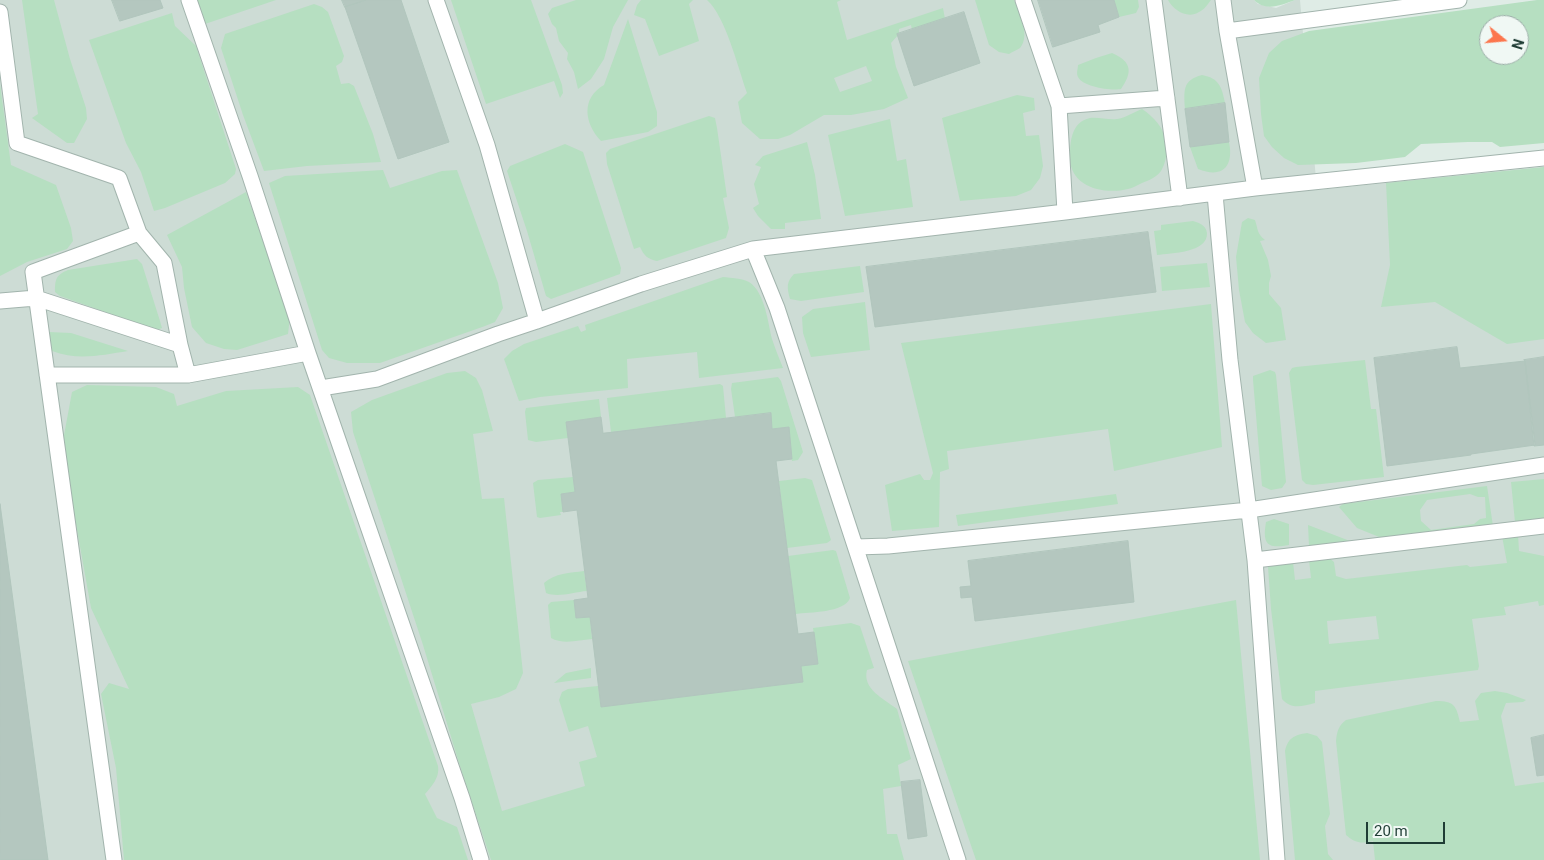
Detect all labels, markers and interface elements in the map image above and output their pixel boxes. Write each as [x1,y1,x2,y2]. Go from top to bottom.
north arrow [1479,15,1529,65]
text: N [1508,37,1526,51]
scale bar [1369,812,1448,844]
text: 20 m [1374,822,1408,840]

